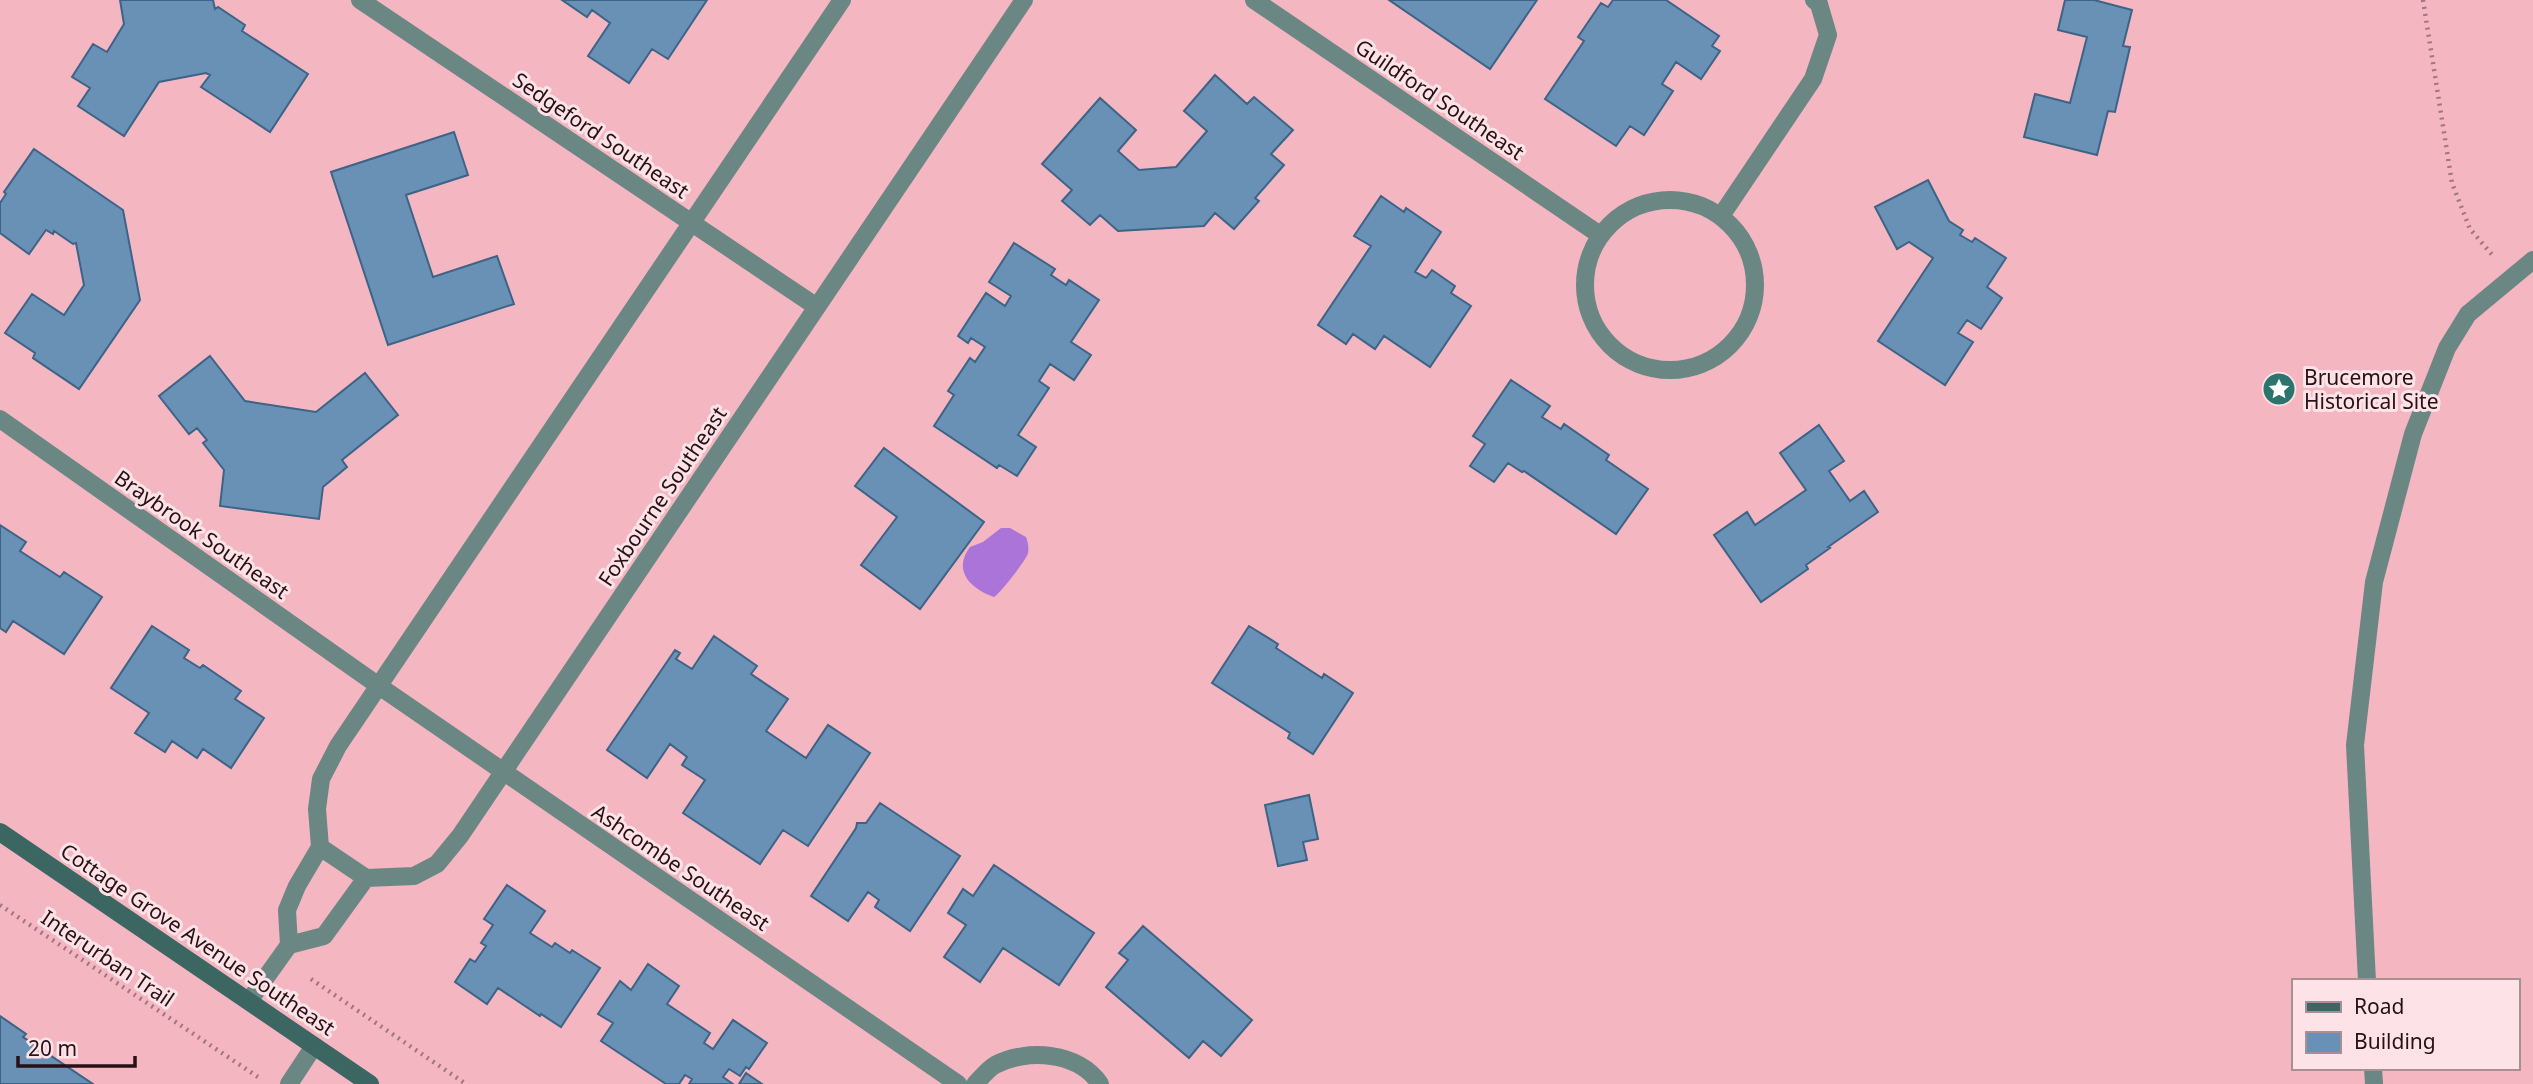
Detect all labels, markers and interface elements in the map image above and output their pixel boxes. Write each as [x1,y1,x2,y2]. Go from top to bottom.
street label: Guildford Southeast [1350,32,1530,166]
street label: Sedgeford Southeast [508,66,695,205]
place label: Brucemore Historical Site [2304,363,2439,415]
place icon: Brucemore Historical Site [2260,370,2298,408]
street label: Foxbourne Southeast [591,400,733,591]
street label: Braybrook Southeast [109,463,295,605]
street label: Ashcombe Southeast [587,797,775,937]
street label: Cottage Grove Avenue Southeast [55,836,341,1042]
street label: Interurban Trail [36,903,180,1013]
legend [2292,979,2519,1070]
text: Road [2354,992,2404,1020]
scale bar [18,1024,135,1068]
text: Building [2354,1027,2436,1055]
text: 20 m [28,1034,77,1062]

